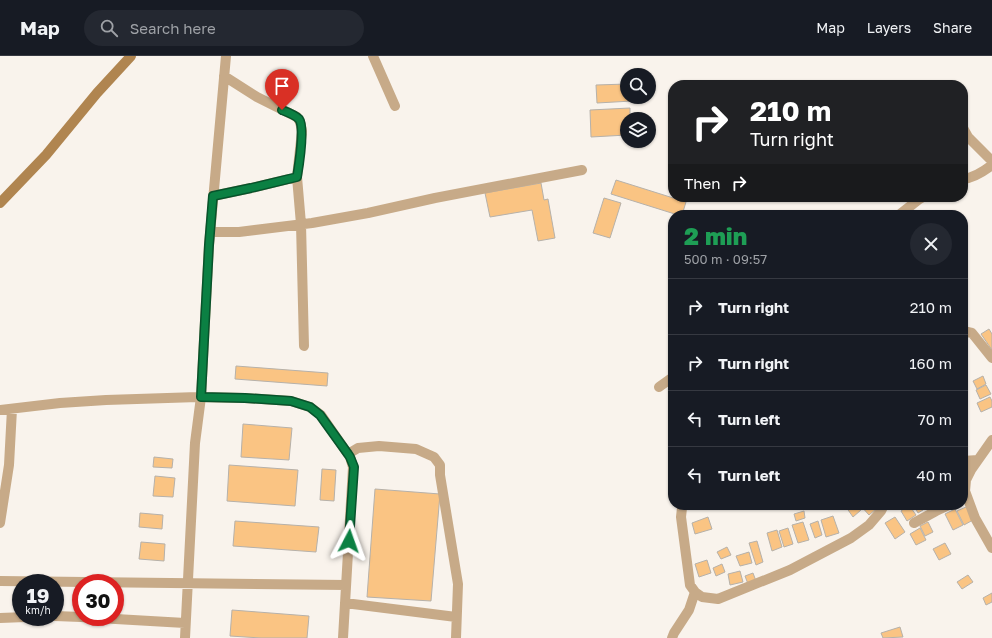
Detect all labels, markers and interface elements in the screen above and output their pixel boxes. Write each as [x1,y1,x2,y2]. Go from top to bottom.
search box [84,10,364,46]
text: Map [20,16,60,39]
icon: search [98,17,120,39]
text: Search here [130,19,216,37]
text: Map [816,19,845,36]
text: Layers [867,19,911,36]
text: Share [933,19,972,36]
map controls [620,68,656,148]
button: search [620,68,656,104]
pin [265,69,299,110]
icon: arrive [271,75,293,97]
text: 210 m [750,94,831,127]
icon: right [684,96,736,148]
button: layers [620,112,656,148]
text: Turn right [750,128,834,150]
icon: right [728,172,750,194]
text: Then [684,174,720,192]
text: 2 min [684,221,747,250]
button: close [910,223,952,265]
text: 500 m · 09:57 [684,251,767,267]
icon: right [684,296,706,318]
text: Turn right [718,298,789,316]
text: 210 m [910,298,952,316]
icon: right [684,352,706,374]
text: Turn right [718,354,789,372]
text: 160 m [909,354,952,372]
icon: left [684,408,706,430]
text: Turn left [718,410,780,428]
text: 70 m [918,410,952,428]
icon: left [684,464,706,486]
text: Turn left [718,466,780,484]
text: 40 m [917,466,952,484]
position arrow [328,520,370,562]
speed limit sign: 30 [72,574,124,626]
text: 19 [26,583,49,607]
text: km/h [25,604,51,616]

